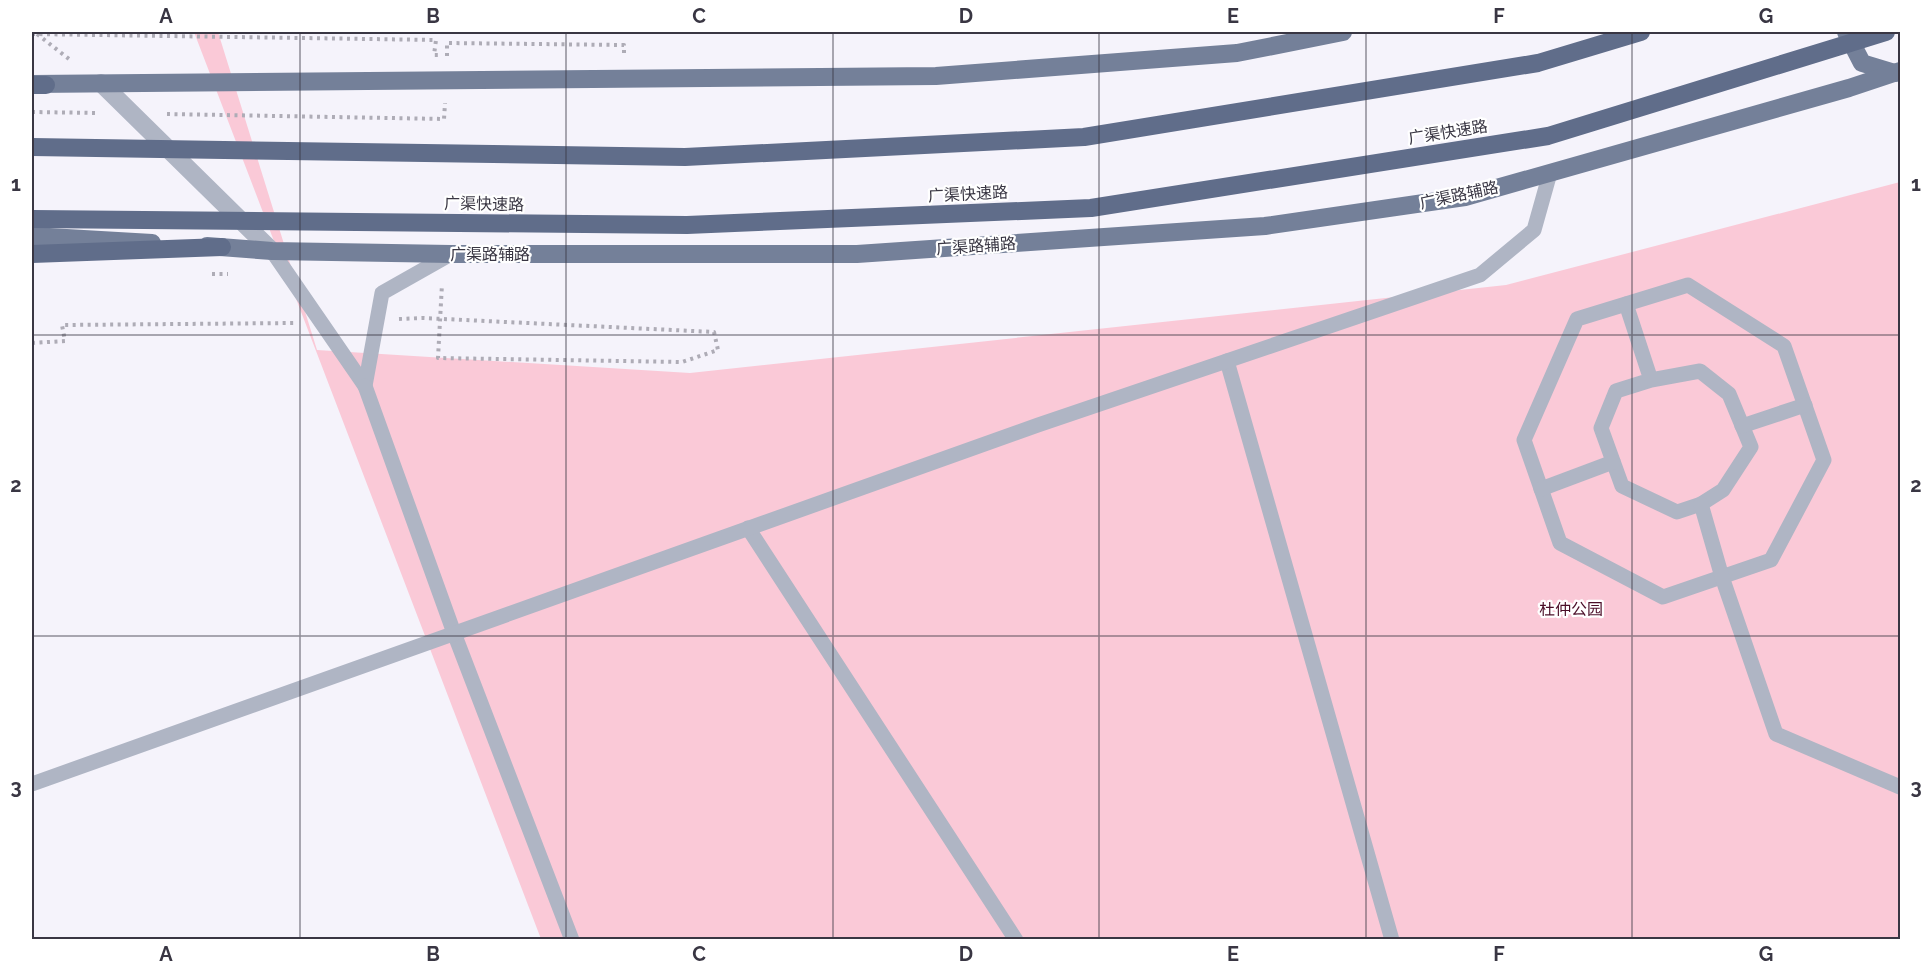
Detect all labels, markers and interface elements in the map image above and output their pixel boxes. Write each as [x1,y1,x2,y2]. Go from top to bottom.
text: A [159,4,173,28]
text: B [426,4,440,28]
text: C [692,4,706,28]
text: D [959,4,973,28]
text: E [1227,4,1239,28]
text: F [1493,4,1505,28]
text: G [1759,4,1773,28]
street label: 广渠快速路 [1407,116,1489,148]
text: 1 [11,172,21,196]
text: 1 [1911,172,1921,196]
street label: 广渠路辅路 [1418,177,1500,213]
street label: 广渠快速路 [928,182,1008,206]
street label: 广渠快速路 [444,194,524,214]
street label: 广渠路辅路 [935,234,1017,258]
street label: 广渠路辅路 [450,245,530,264]
text: 2 [10,473,22,497]
text: 2 [1910,473,1922,497]
park label: 杜仲公园 [1539,600,1603,619]
text: 3 [10,775,22,799]
text: 3 [1910,775,1922,799]
text: A [159,942,173,966]
text: B [426,942,440,966]
text: C [692,942,706,966]
text: D [959,942,973,966]
text: E [1227,942,1239,966]
text: F [1493,942,1505,966]
text: G [1759,942,1773,966]

